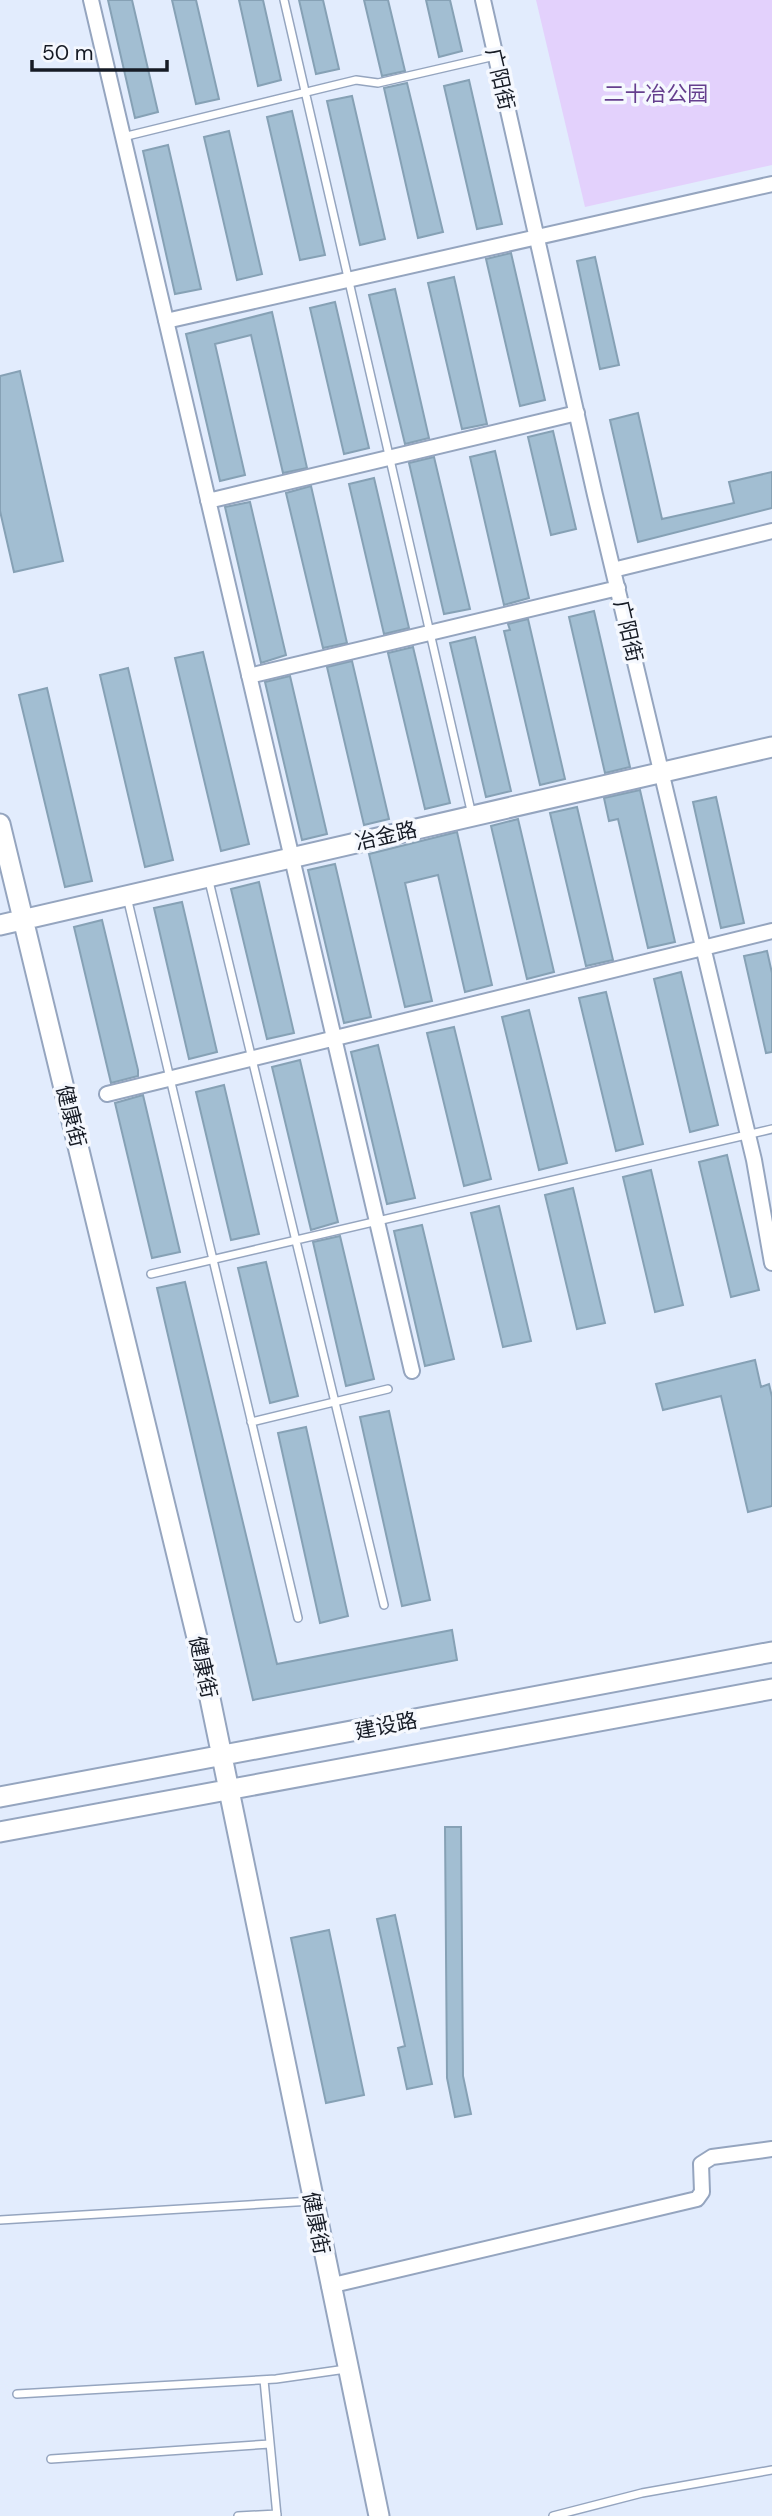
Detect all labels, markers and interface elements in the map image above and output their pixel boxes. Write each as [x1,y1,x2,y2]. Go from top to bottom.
scale bar [32,28,166,72]
text: 50 m [42,39,93,67]
street label: 广阳街 [479,45,521,113]
park label: 二十冶公园 [604,80,709,108]
street label: 广阳街 [607,597,649,665]
street label: 冶金路 [352,815,420,857]
street label: 健康街 [50,1082,92,1150]
street label: 健康街 [183,1633,223,1701]
street label: 建设路 [352,1706,420,1746]
street label: 健康街 [296,2189,336,2257]

